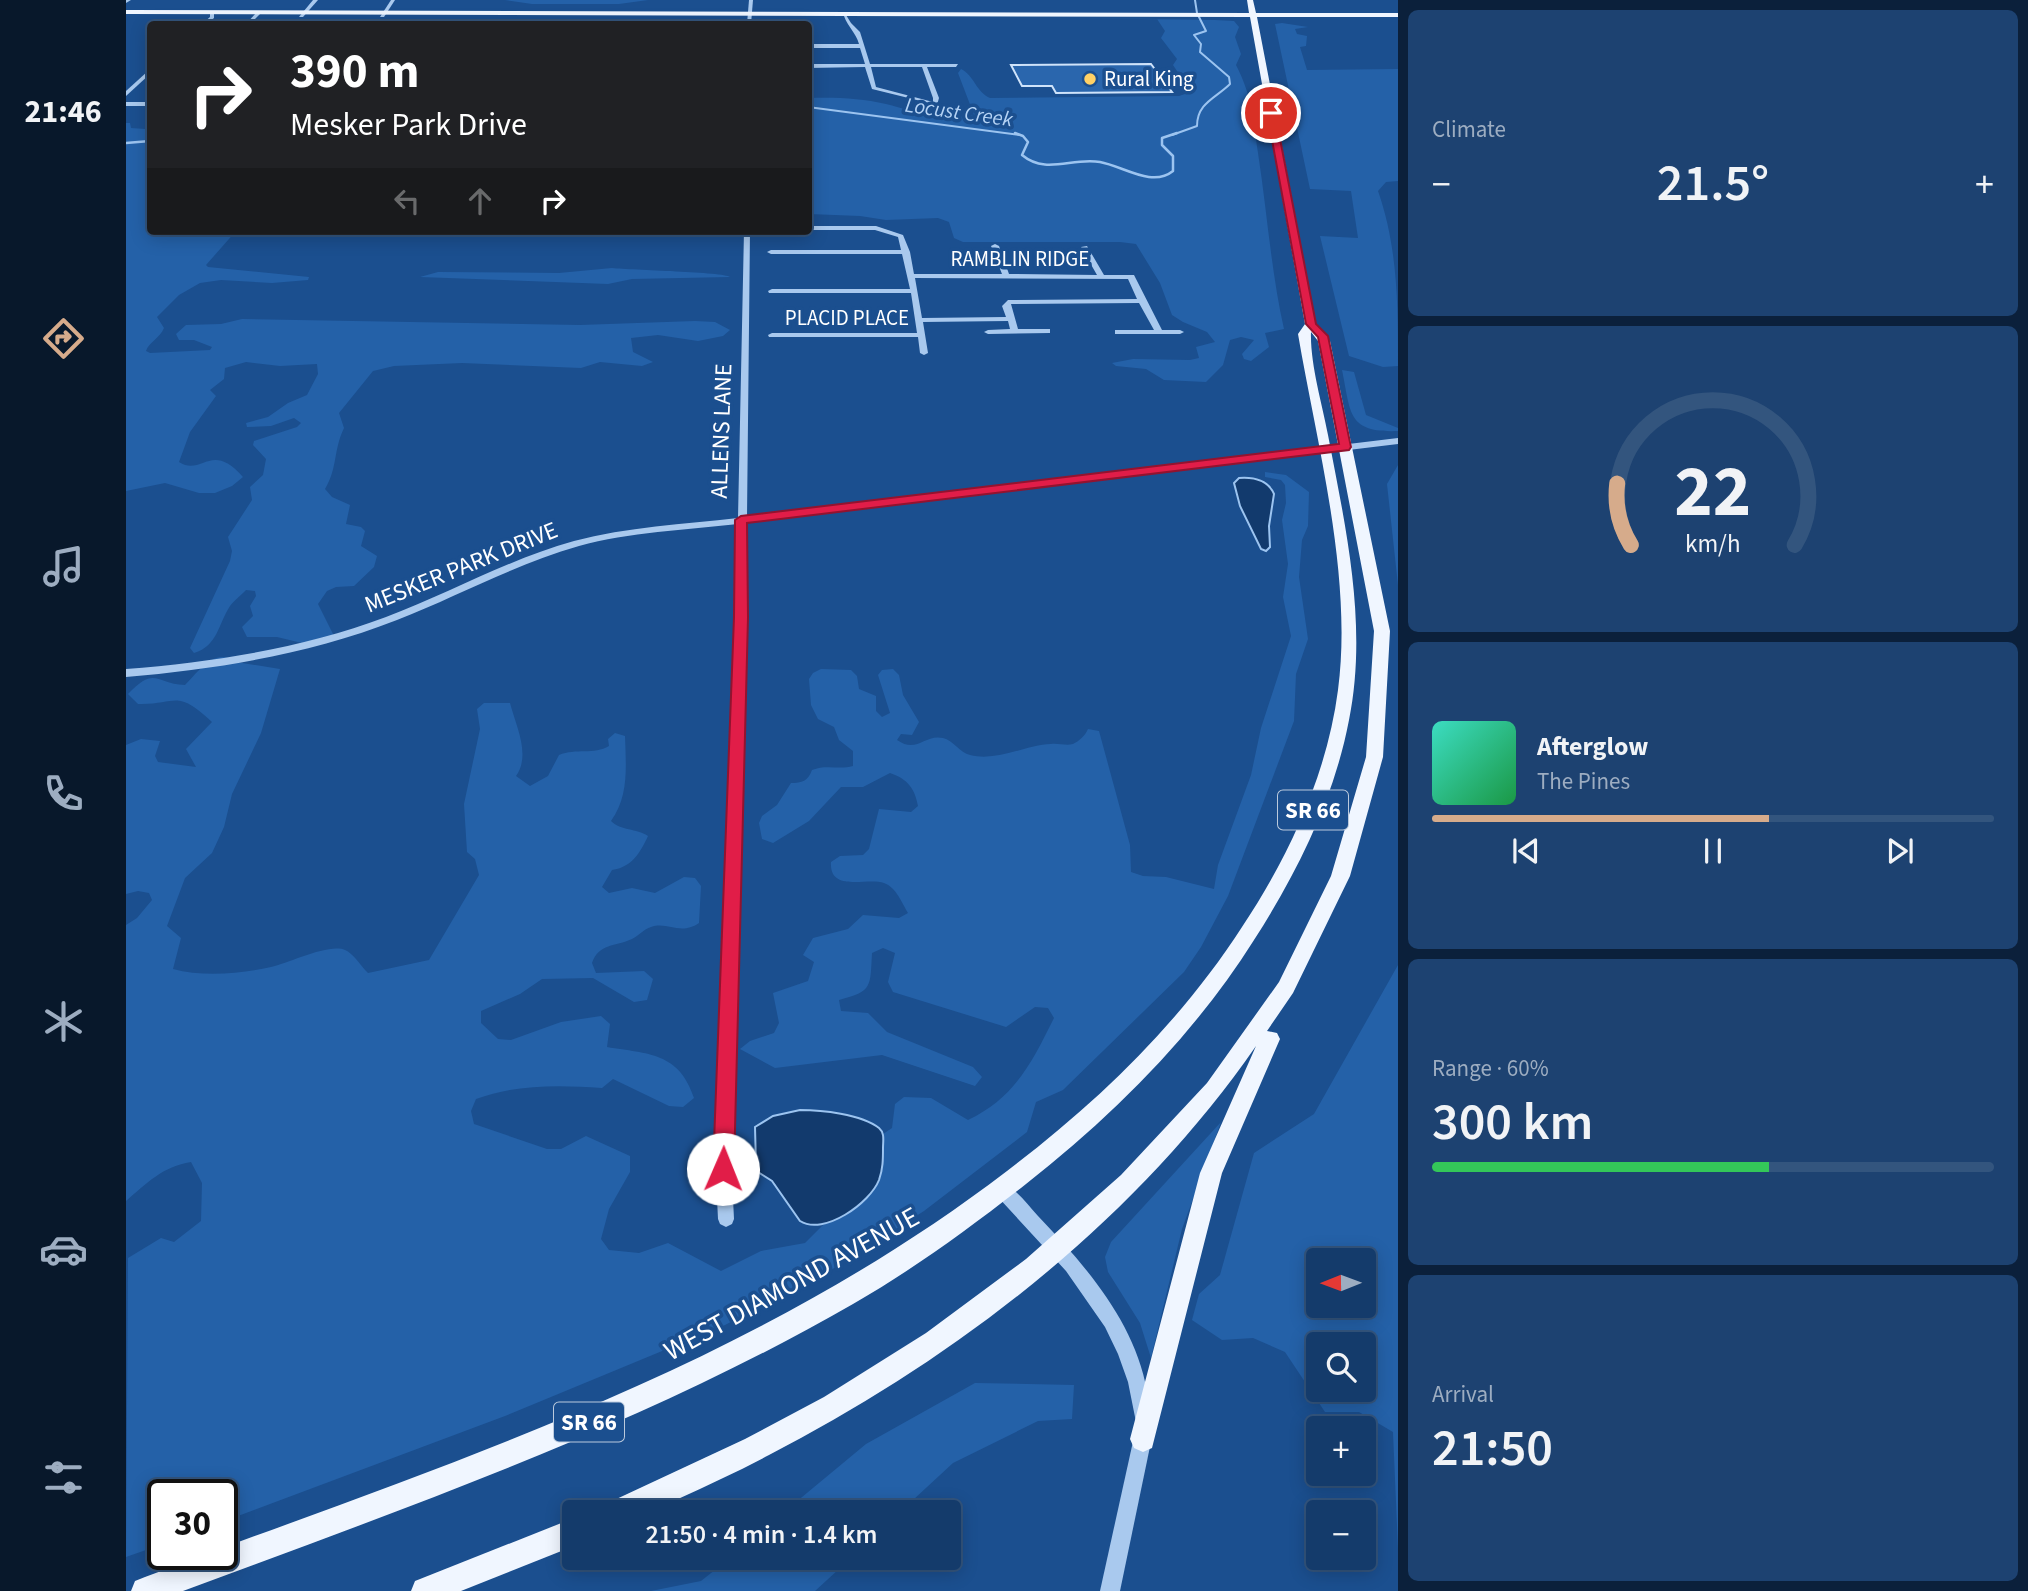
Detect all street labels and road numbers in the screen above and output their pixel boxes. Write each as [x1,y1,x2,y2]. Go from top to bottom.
street label: RAMBLIN RIDGE [951,244,1089,274]
street label: PLACID PLACE [785,303,909,333]
street label: ALLENS LANE [702,363,741,499]
street label: MESKER PARK DRIVE [359,513,563,622]
road number: SR 66 [1278,790,1348,830]
street label: WEST DIAMOND AVENUE [657,1197,926,1371]
road number: SR 66 [554,1402,624,1442]

